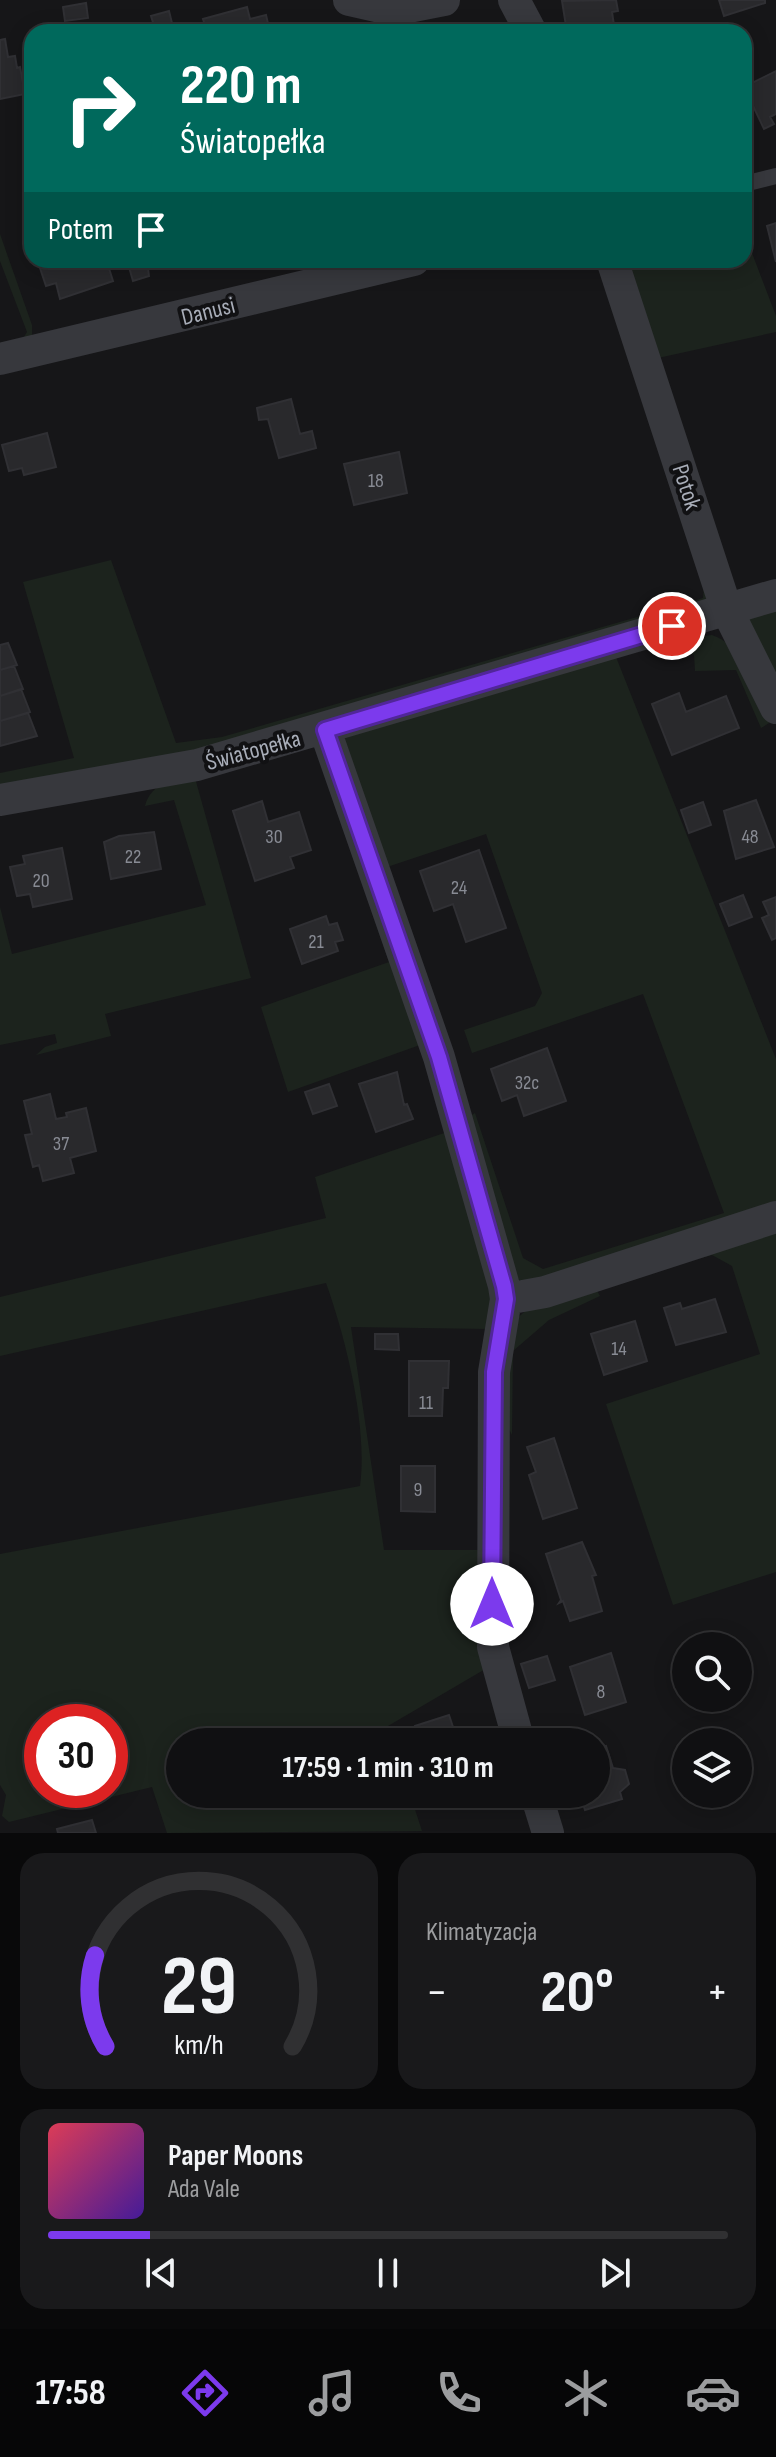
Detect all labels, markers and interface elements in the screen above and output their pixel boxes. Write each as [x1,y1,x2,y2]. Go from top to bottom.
text: 220 m [180,53,302,120]
icon: right [48,56,152,160]
text: Światopełka [180,121,326,164]
icon: arrive [129,208,173,252]
text: Potem [48,212,113,248]
street label: Danusi [178,291,238,332]
street label: Potok [666,461,707,514]
house number: 18 [368,469,384,493]
pin [638,592,706,660]
icon: arrive [650,604,694,648]
street label: Światopełka [203,724,304,777]
house number: 30 [265,825,283,849]
house number: 48 [741,825,759,849]
house number: 22 [125,845,141,869]
house number: 20 [32,869,50,893]
house number: 24 [451,876,467,900]
house number: 21 [308,930,324,954]
house number: 32c [515,1071,539,1095]
house number: 37 [53,1132,69,1156]
house number: 14 [611,1337,627,1361]
house number: 11 [419,1391,433,1415]
house number: 9 [414,1478,422,1502]
position arrow [450,1562,534,1646]
map controls [672,1632,752,1808]
button: search [672,1632,752,1712]
house number: 8 [597,1680,605,1704]
speed limit sign: 30 [24,1704,128,1808]
button: layers [672,1728,752,1808]
text: 17:59 · 1 min · 310 m [282,1750,494,1786]
text: Klimatyzacja [426,1917,537,1948]
text: 29 [161,1938,237,2038]
text: 20° [540,1957,614,2029]
text: − [426,1966,448,2019]
text: + [706,1966,728,2019]
text: km/h [174,2028,224,2063]
text: Paper Moons [168,2138,303,2174]
text: Ada Vale [168,2174,240,2205]
icon: previous [139,2251,183,2295]
icon: pause [366,2251,410,2295]
icon: next [593,2251,637,2295]
icon: directions [177,2365,233,2421]
icon: music [304,2365,360,2421]
icon: phone [431,2365,487,2421]
icon: climate [558,2365,614,2421]
icon: car [685,2365,741,2421]
text: 17:58 [35,2372,106,2415]

